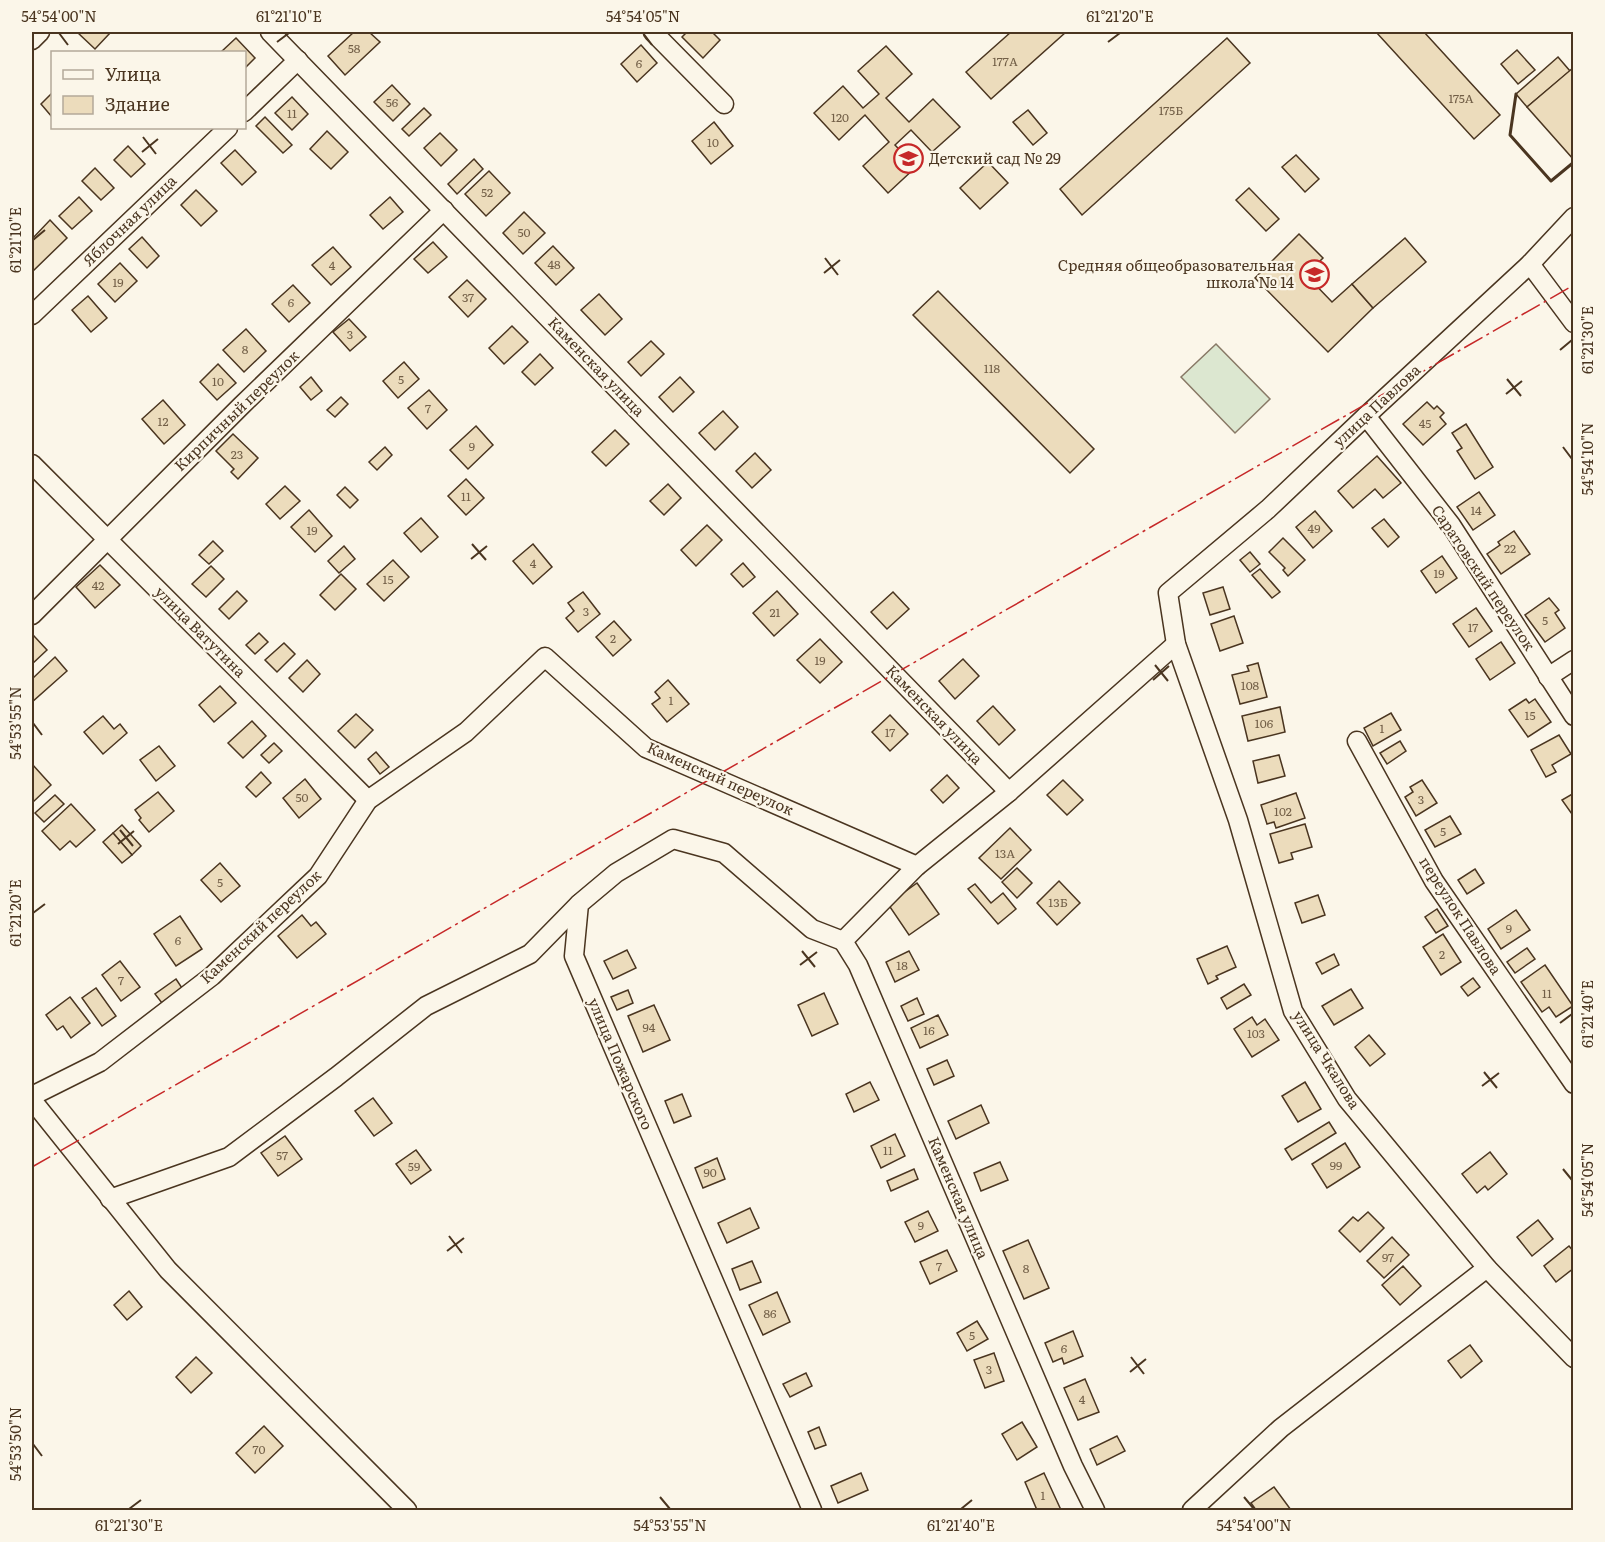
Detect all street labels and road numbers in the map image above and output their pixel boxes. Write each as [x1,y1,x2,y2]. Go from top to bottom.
street label: Яблочная улица [77,168,182,271]
street label: Каменская улица [543,311,651,422]
street label: Кирпичный переулок [168,344,304,476]
street label: улица Павлова [1327,357,1426,452]
street label: Саратовский переулок [1427,500,1542,655]
street label: улица Ватутина [150,580,253,683]
street label: Каменская улица [881,659,989,770]
street label: Каменский переулок [644,735,798,820]
street label: переулок Павлова [1414,852,1509,980]
street label: Каменский переулок [194,863,326,988]
street label: улица Пожарского [583,994,660,1133]
street label: улица Чкалова [1288,1005,1367,1114]
street label: Каменская улица [923,1133,996,1263]

